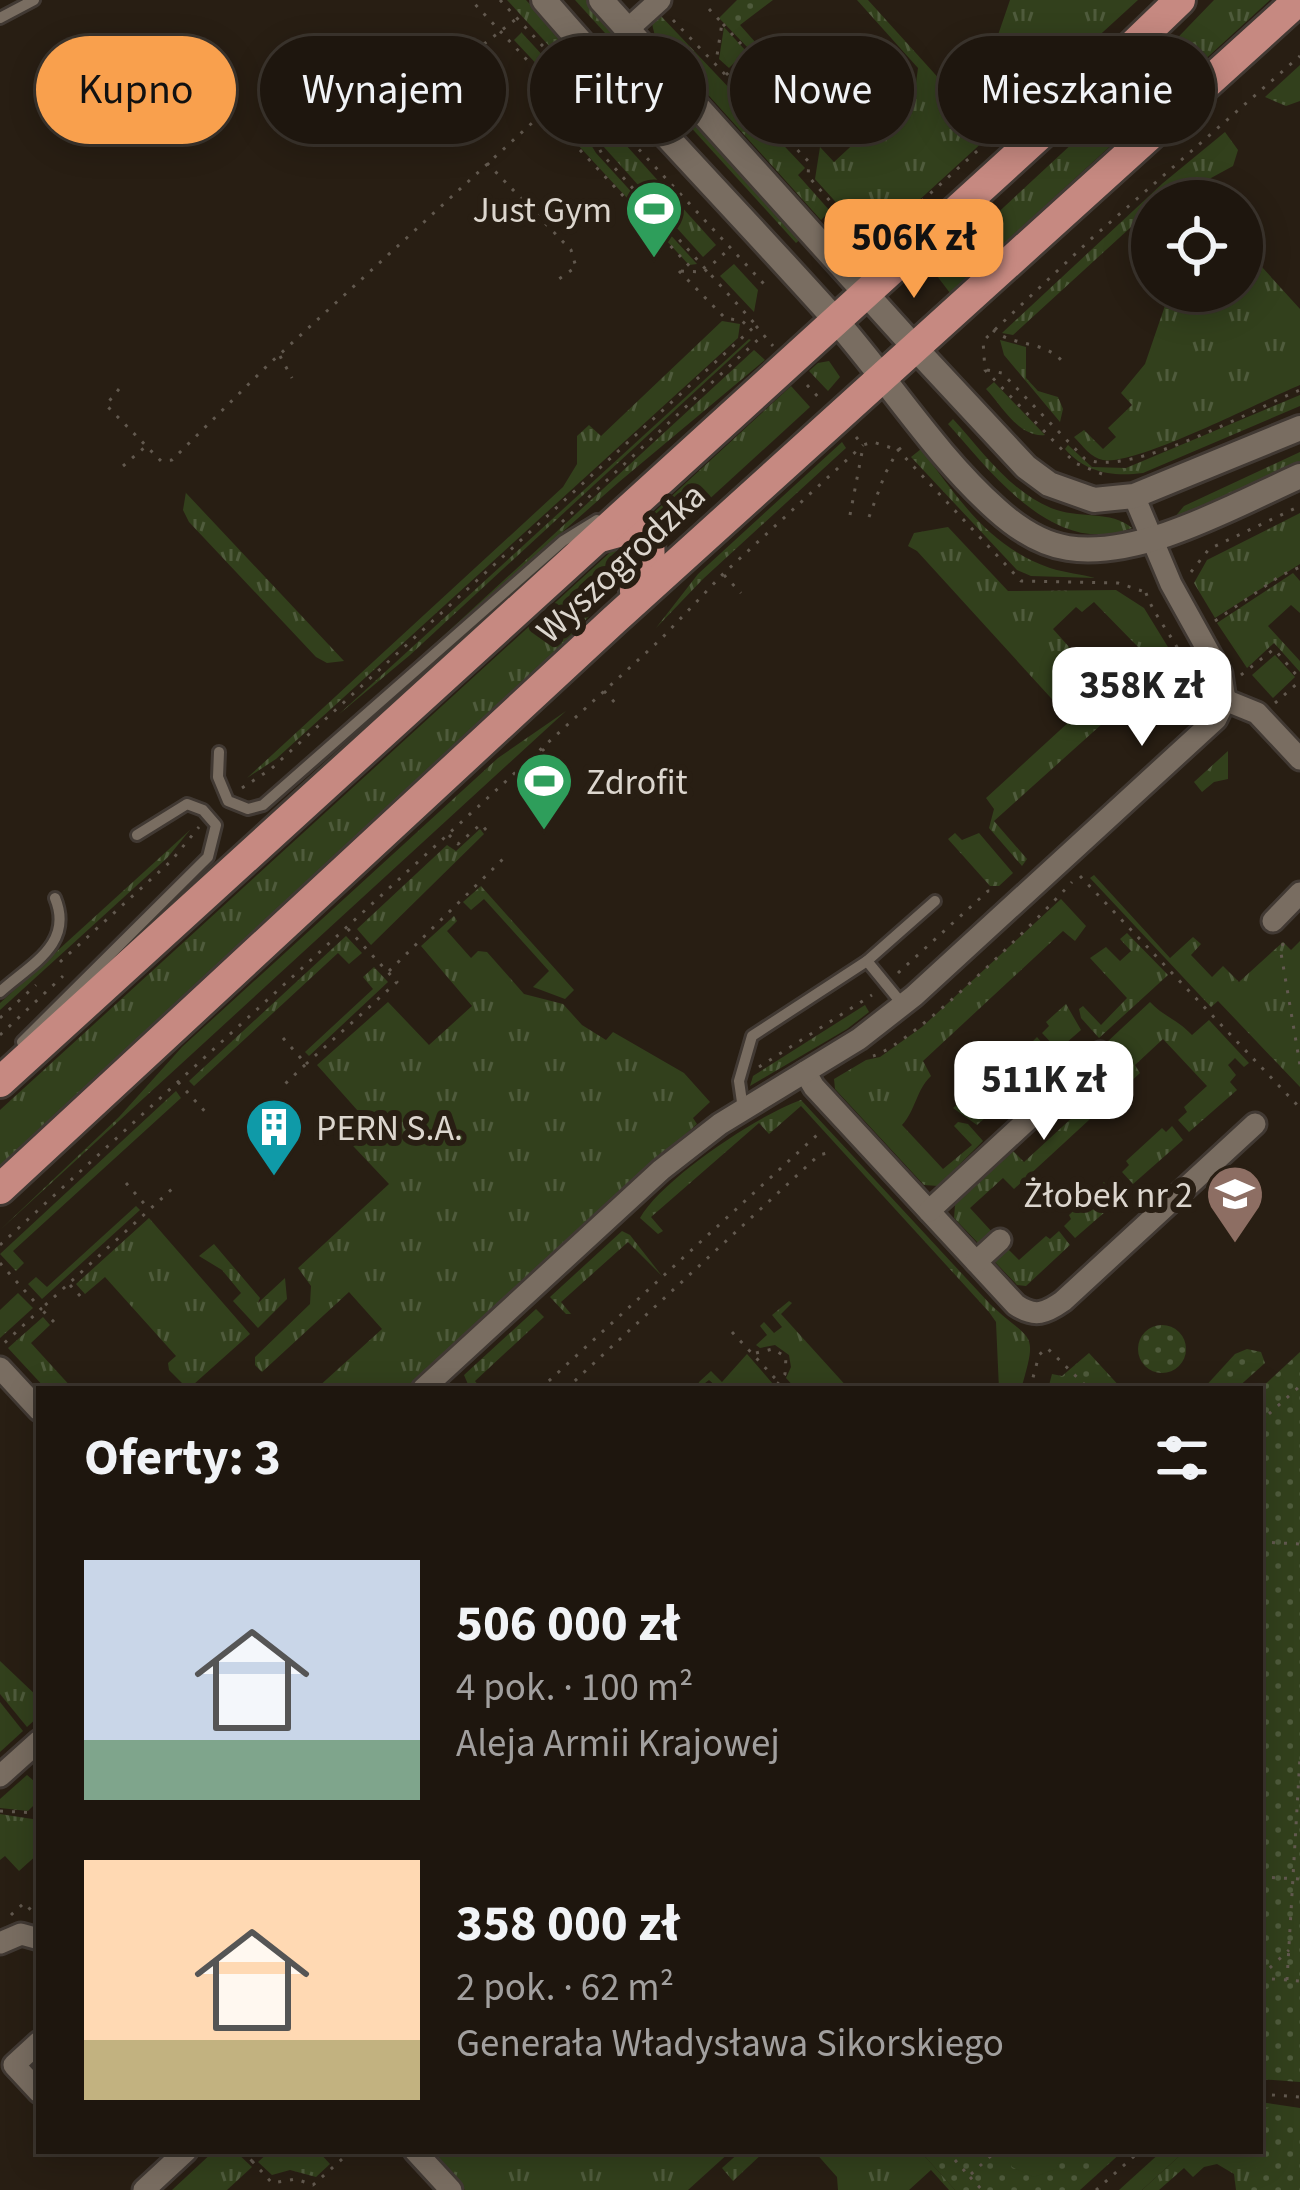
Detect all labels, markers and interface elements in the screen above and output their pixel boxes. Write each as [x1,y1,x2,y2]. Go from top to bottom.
chip: Kupno [36,36,236,144]
chip: Wynajem [260,36,506,144]
chip: Filtry [530,36,706,144]
chip: Nowe [730,36,914,144]
chip: Mieszkanie [938,36,1215,144]
sports icon: Just Gym [623,178,685,260]
map controls [1131,180,1263,312]
button: locate [1131,180,1263,312]
place label: Just Gym [473,185,612,236]
pin: 506K zł [803,199,1025,301]
text: 506K zł [851,210,977,266]
street label: Wyszogrodzka [525,471,717,655]
pin: 358K zł [1031,647,1253,749]
text: 358K zł [1079,658,1205,714]
sports icon: Zdrofit [513,750,575,832]
place label: Zdrofit [586,757,688,808]
pin: 511K zł [933,1041,1155,1143]
text: 511K zł [981,1052,1107,1108]
building icon: PERN S.A. [243,1096,305,1178]
place label: PERN S.A. [316,1103,463,1154]
school or university icon: Żłobek nr 2 [1204,1163,1266,1245]
place label: Żłobek nr 2 [1023,1170,1193,1221]
text: Oferty: 3 [84,1422,281,1494]
icon: filters [1149,1425,1215,1491]
text: 506 000 zł [456,1588,680,1660]
icon: home [180,1608,324,1752]
text: 4 pok. · 100 m² [456,1660,693,1716]
text: Aleja Armii Krajowej [456,1716,780,1772]
text: 358 000 zł [456,1888,680,1960]
icon: home [180,1908,324,2052]
text: 2 pok. · 62 m² [456,1960,674,2016]
text: Generała Władysława Sikorskiego [456,2016,1004,2072]

